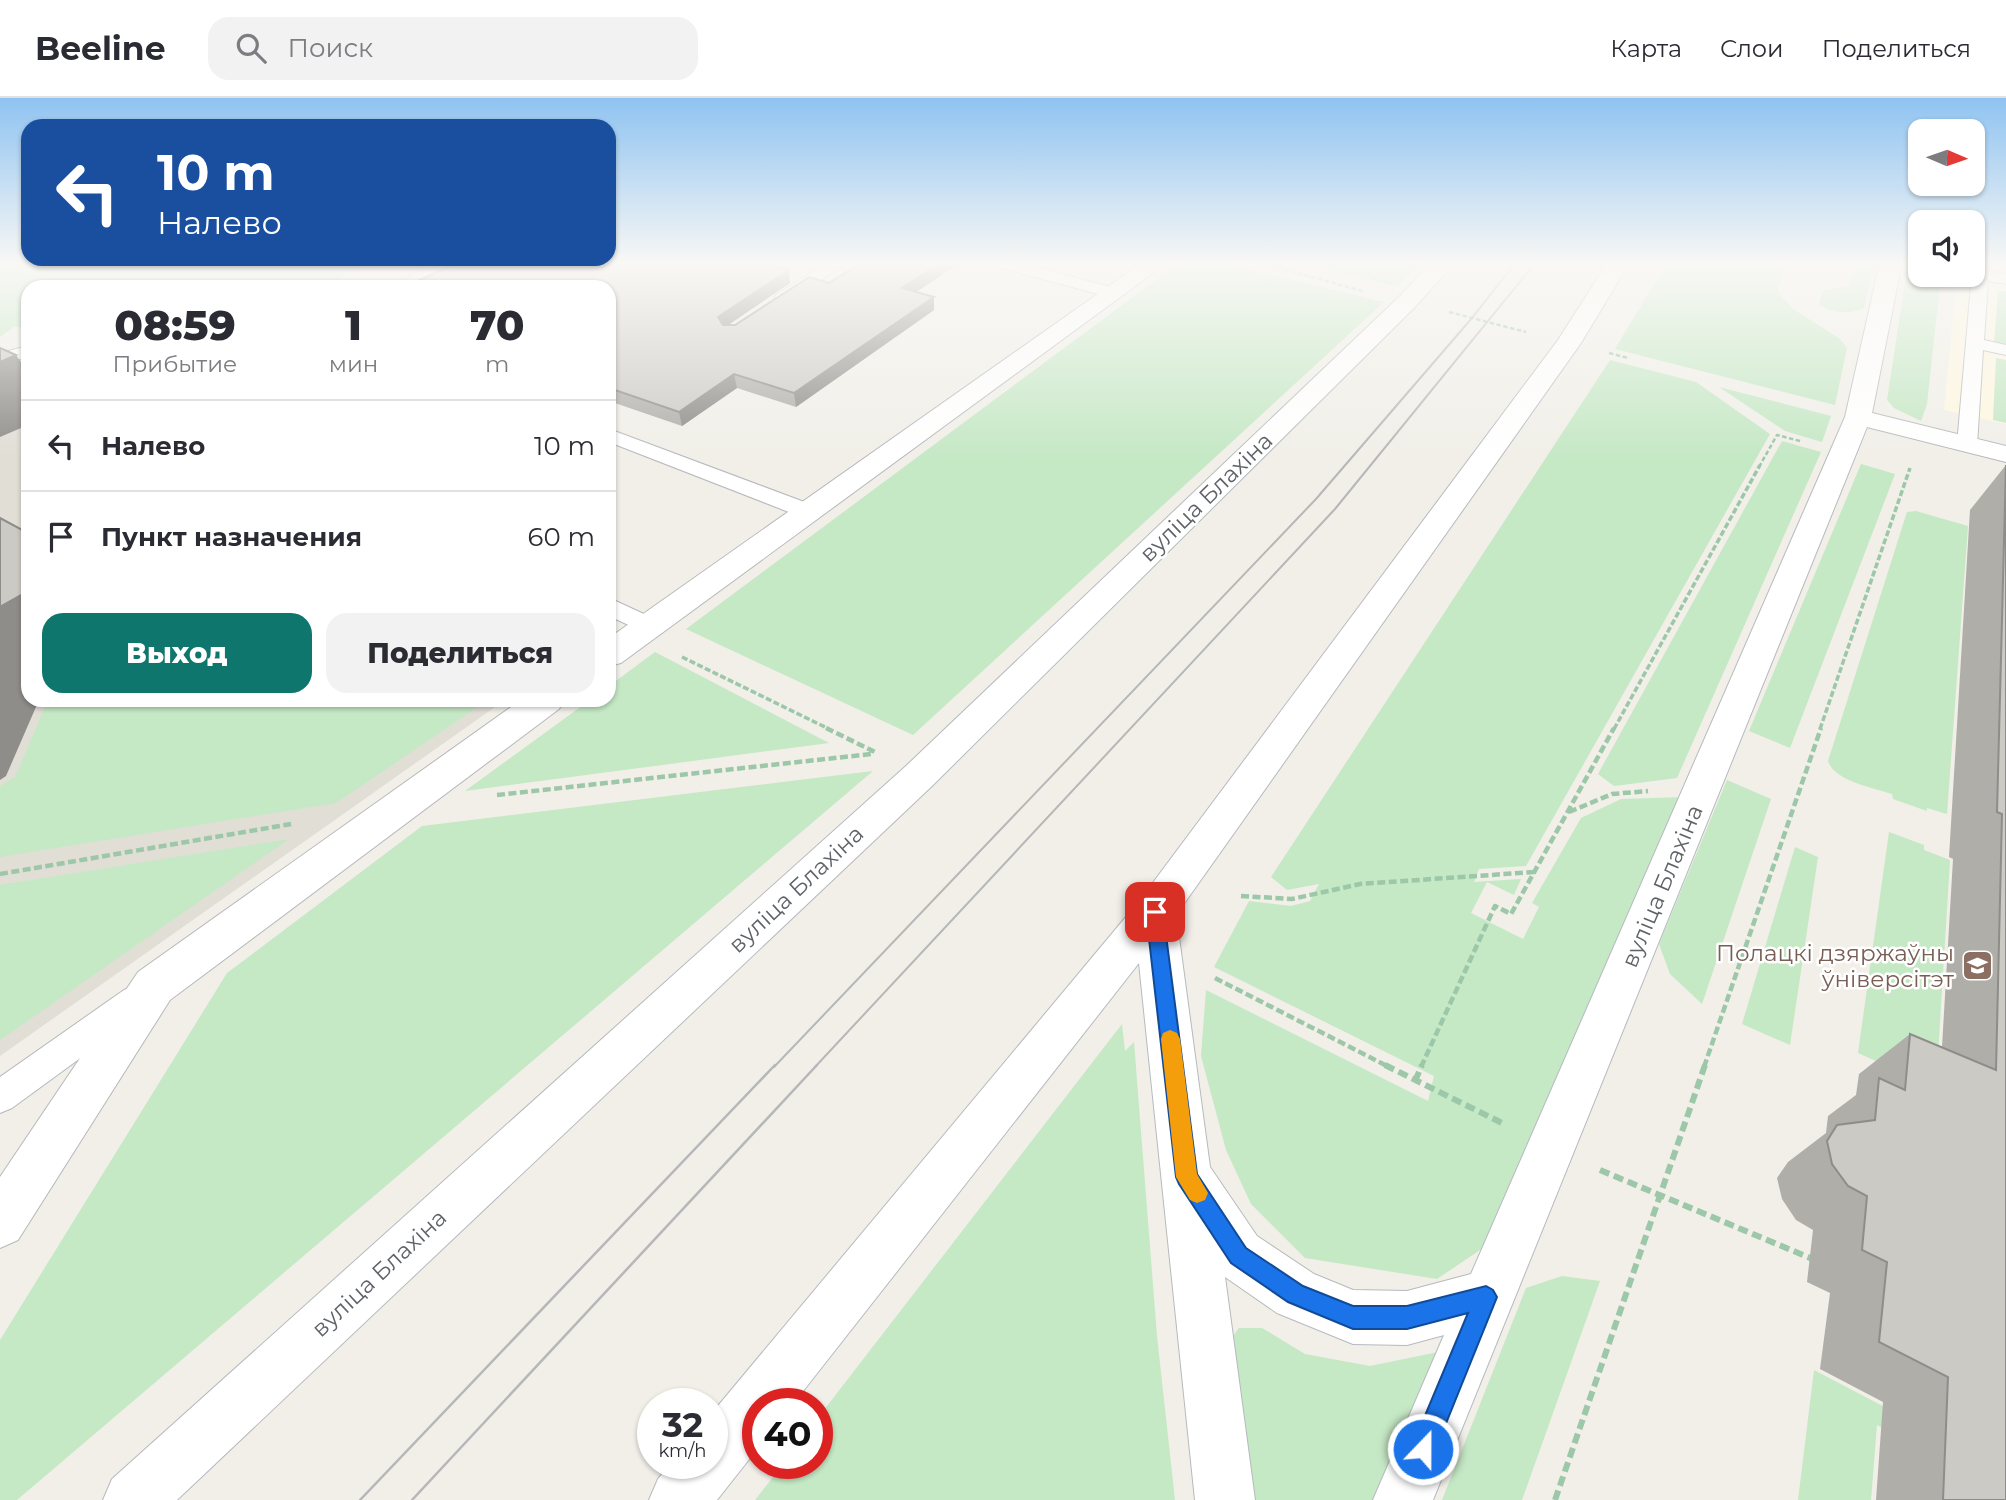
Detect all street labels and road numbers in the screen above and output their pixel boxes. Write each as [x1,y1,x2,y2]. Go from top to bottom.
street label: вуліца Блахіна [1134,427,1278,567]
street label: вуліца Блахіна [1615,800,1709,972]
street label: вуліца Блахіна [723,819,869,959]
street label: вуліца Блахіна [306,1203,452,1343]

